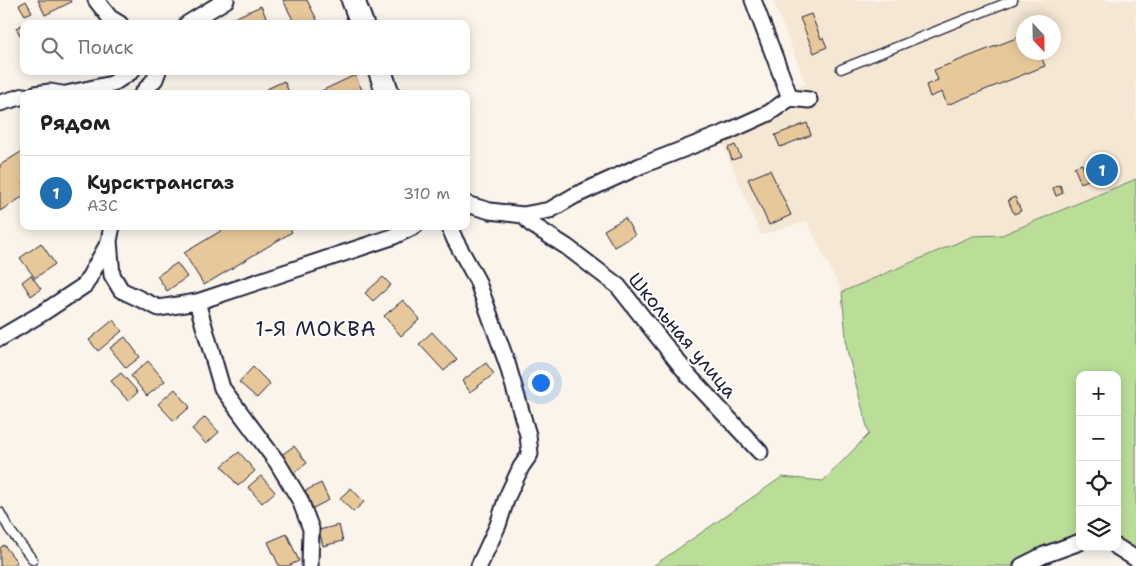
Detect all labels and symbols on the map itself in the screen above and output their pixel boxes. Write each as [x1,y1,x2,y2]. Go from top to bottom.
north arrow [1016,15,1061,60]
pin: 1 [1086,151,1118,189]
street label: Школьная улица [623,267,743,403]
district label: 1-Я МОКВА [255,315,377,343]
your location [528,370,554,396]

